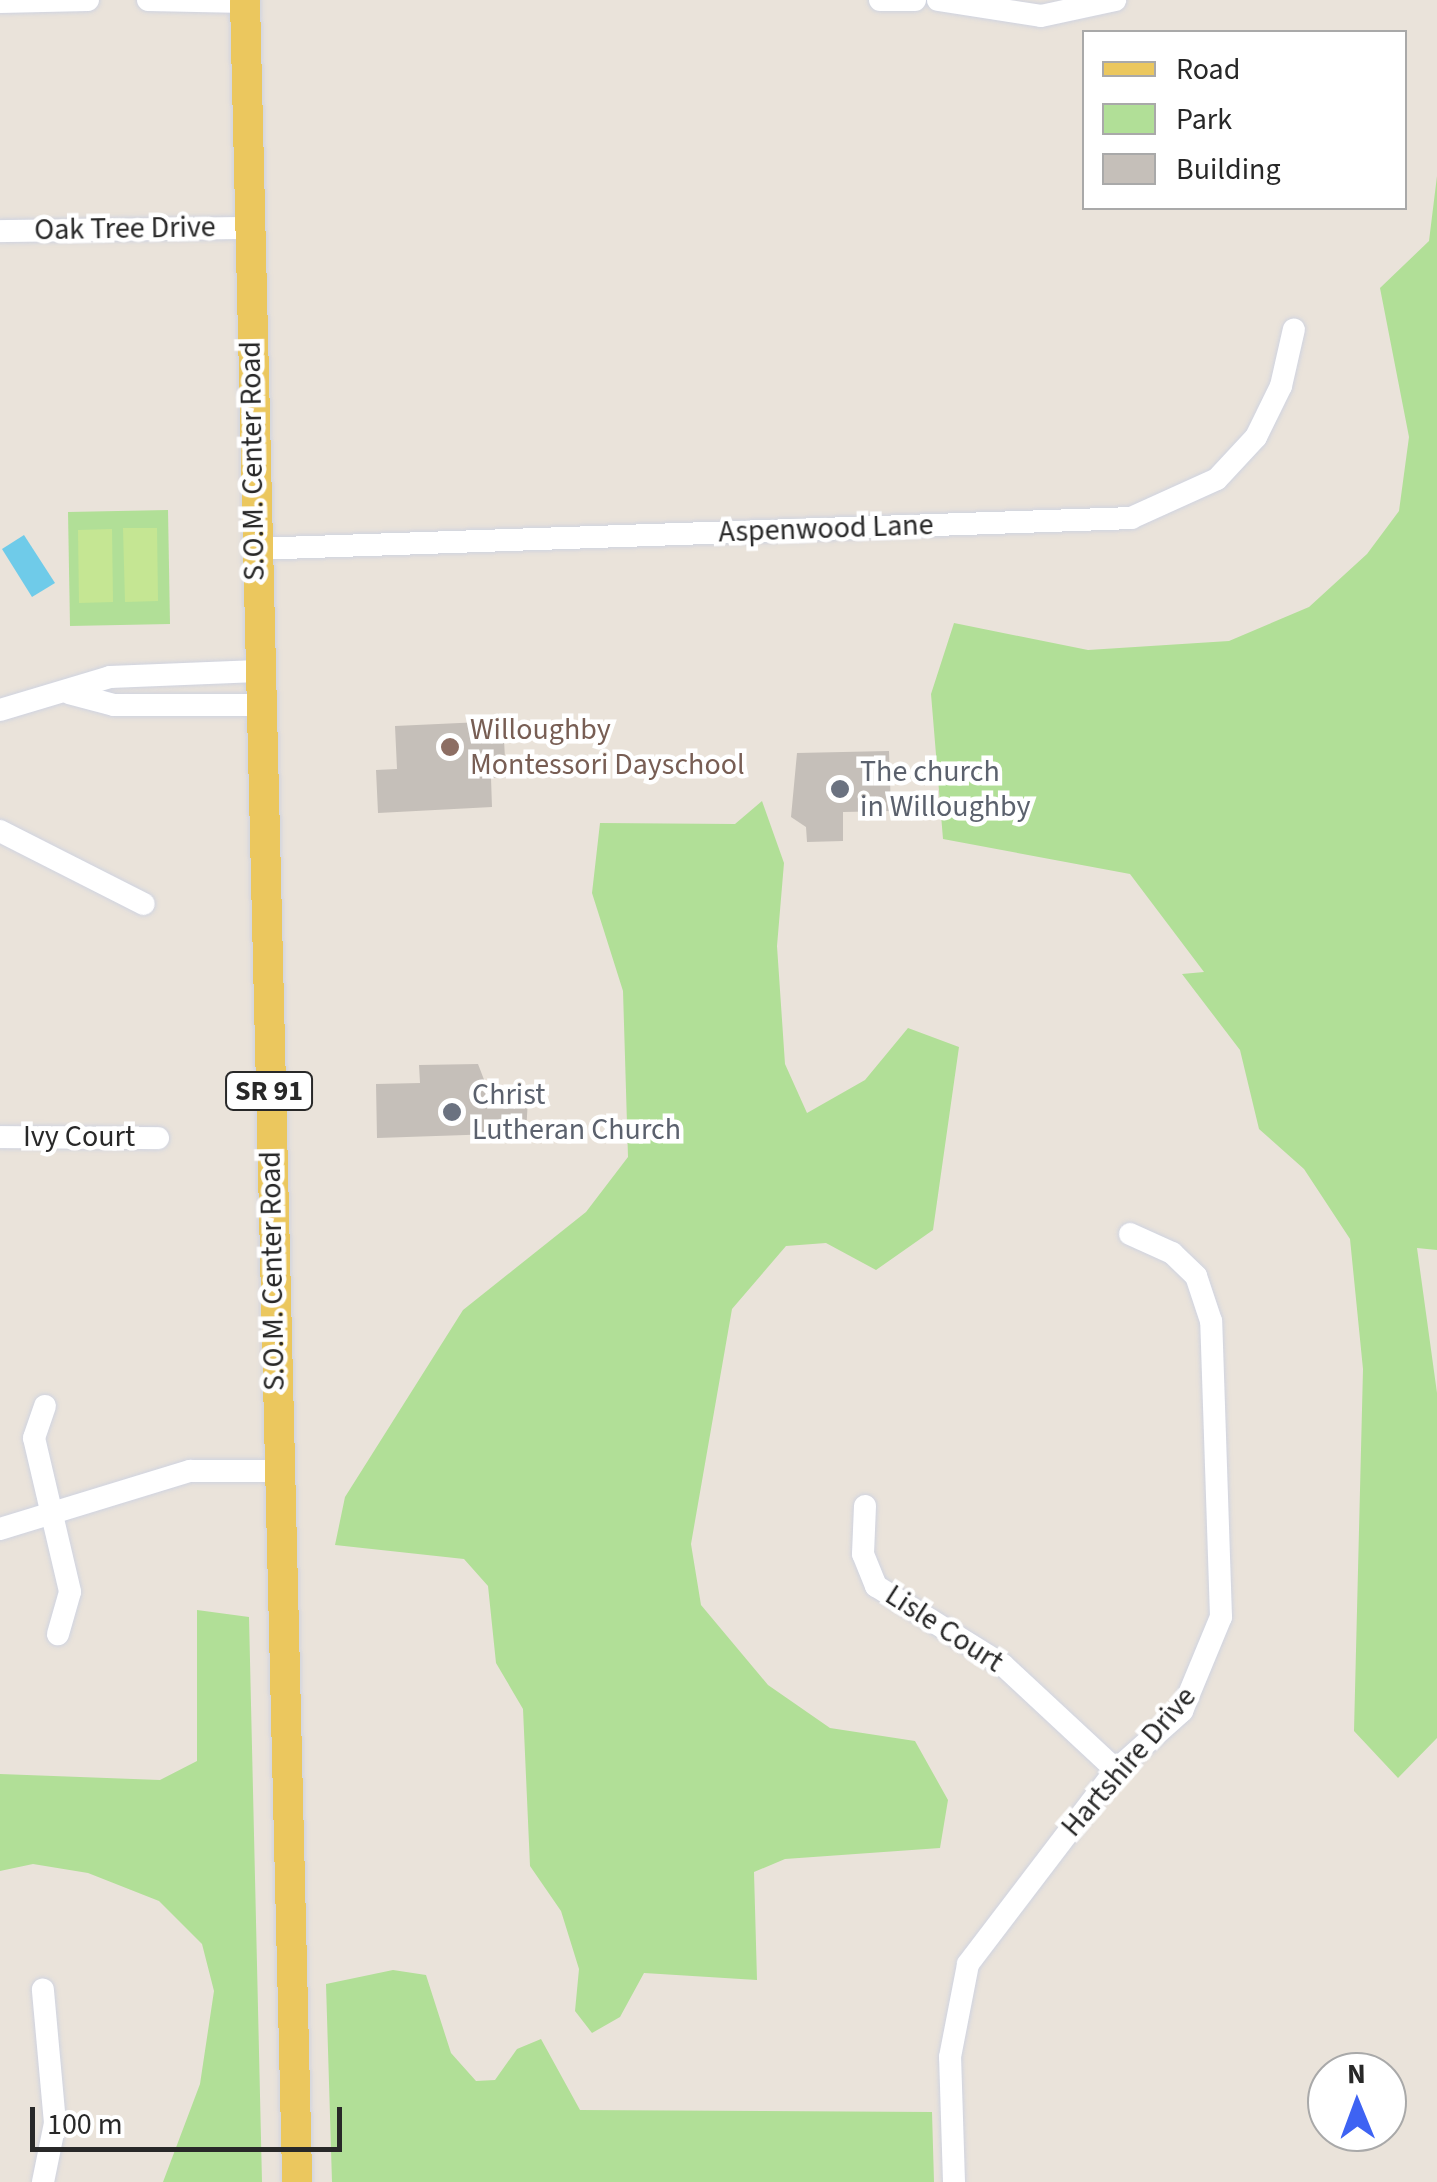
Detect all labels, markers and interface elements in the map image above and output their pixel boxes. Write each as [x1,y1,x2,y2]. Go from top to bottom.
legend [1082,30,1407,210]
text: Road [1176,48,1240,91]
text: Park [1176,98,1232,141]
text: Building [1176,148,1281,191]
street label: Oak Tree Drive [34,209,216,249]
street label: S.O.M. Center Road [233,341,273,581]
street label: Aspenwood Lane [718,507,934,551]
place label: Willoughby Montessori Dayschool [470,712,745,782]
marker: Willoughby Montessori Dayschool [439,736,461,758]
place label: The church in Willoughby [860,754,1031,824]
marker: The church in Willoughby [829,778,851,800]
road number: SR 91 [224,1068,314,1114]
place label: Christ Lutheran Church [472,1077,681,1148]
marker: Christ Lutheran Church [441,1101,463,1123]
street label: Ivy Court [23,1119,135,1155]
street label: S.O.M. Center Road [253,1151,293,1391]
street label: Lisle Court [878,1578,1010,1680]
street label: Hartshire Drive [1054,1680,1204,1844]
north arrow [1307,2052,1407,2152]
text: N [1347,2054,1366,2094]
scale bar [35,2087,348,2149]
text: 100 m [47,2103,123,2146]

